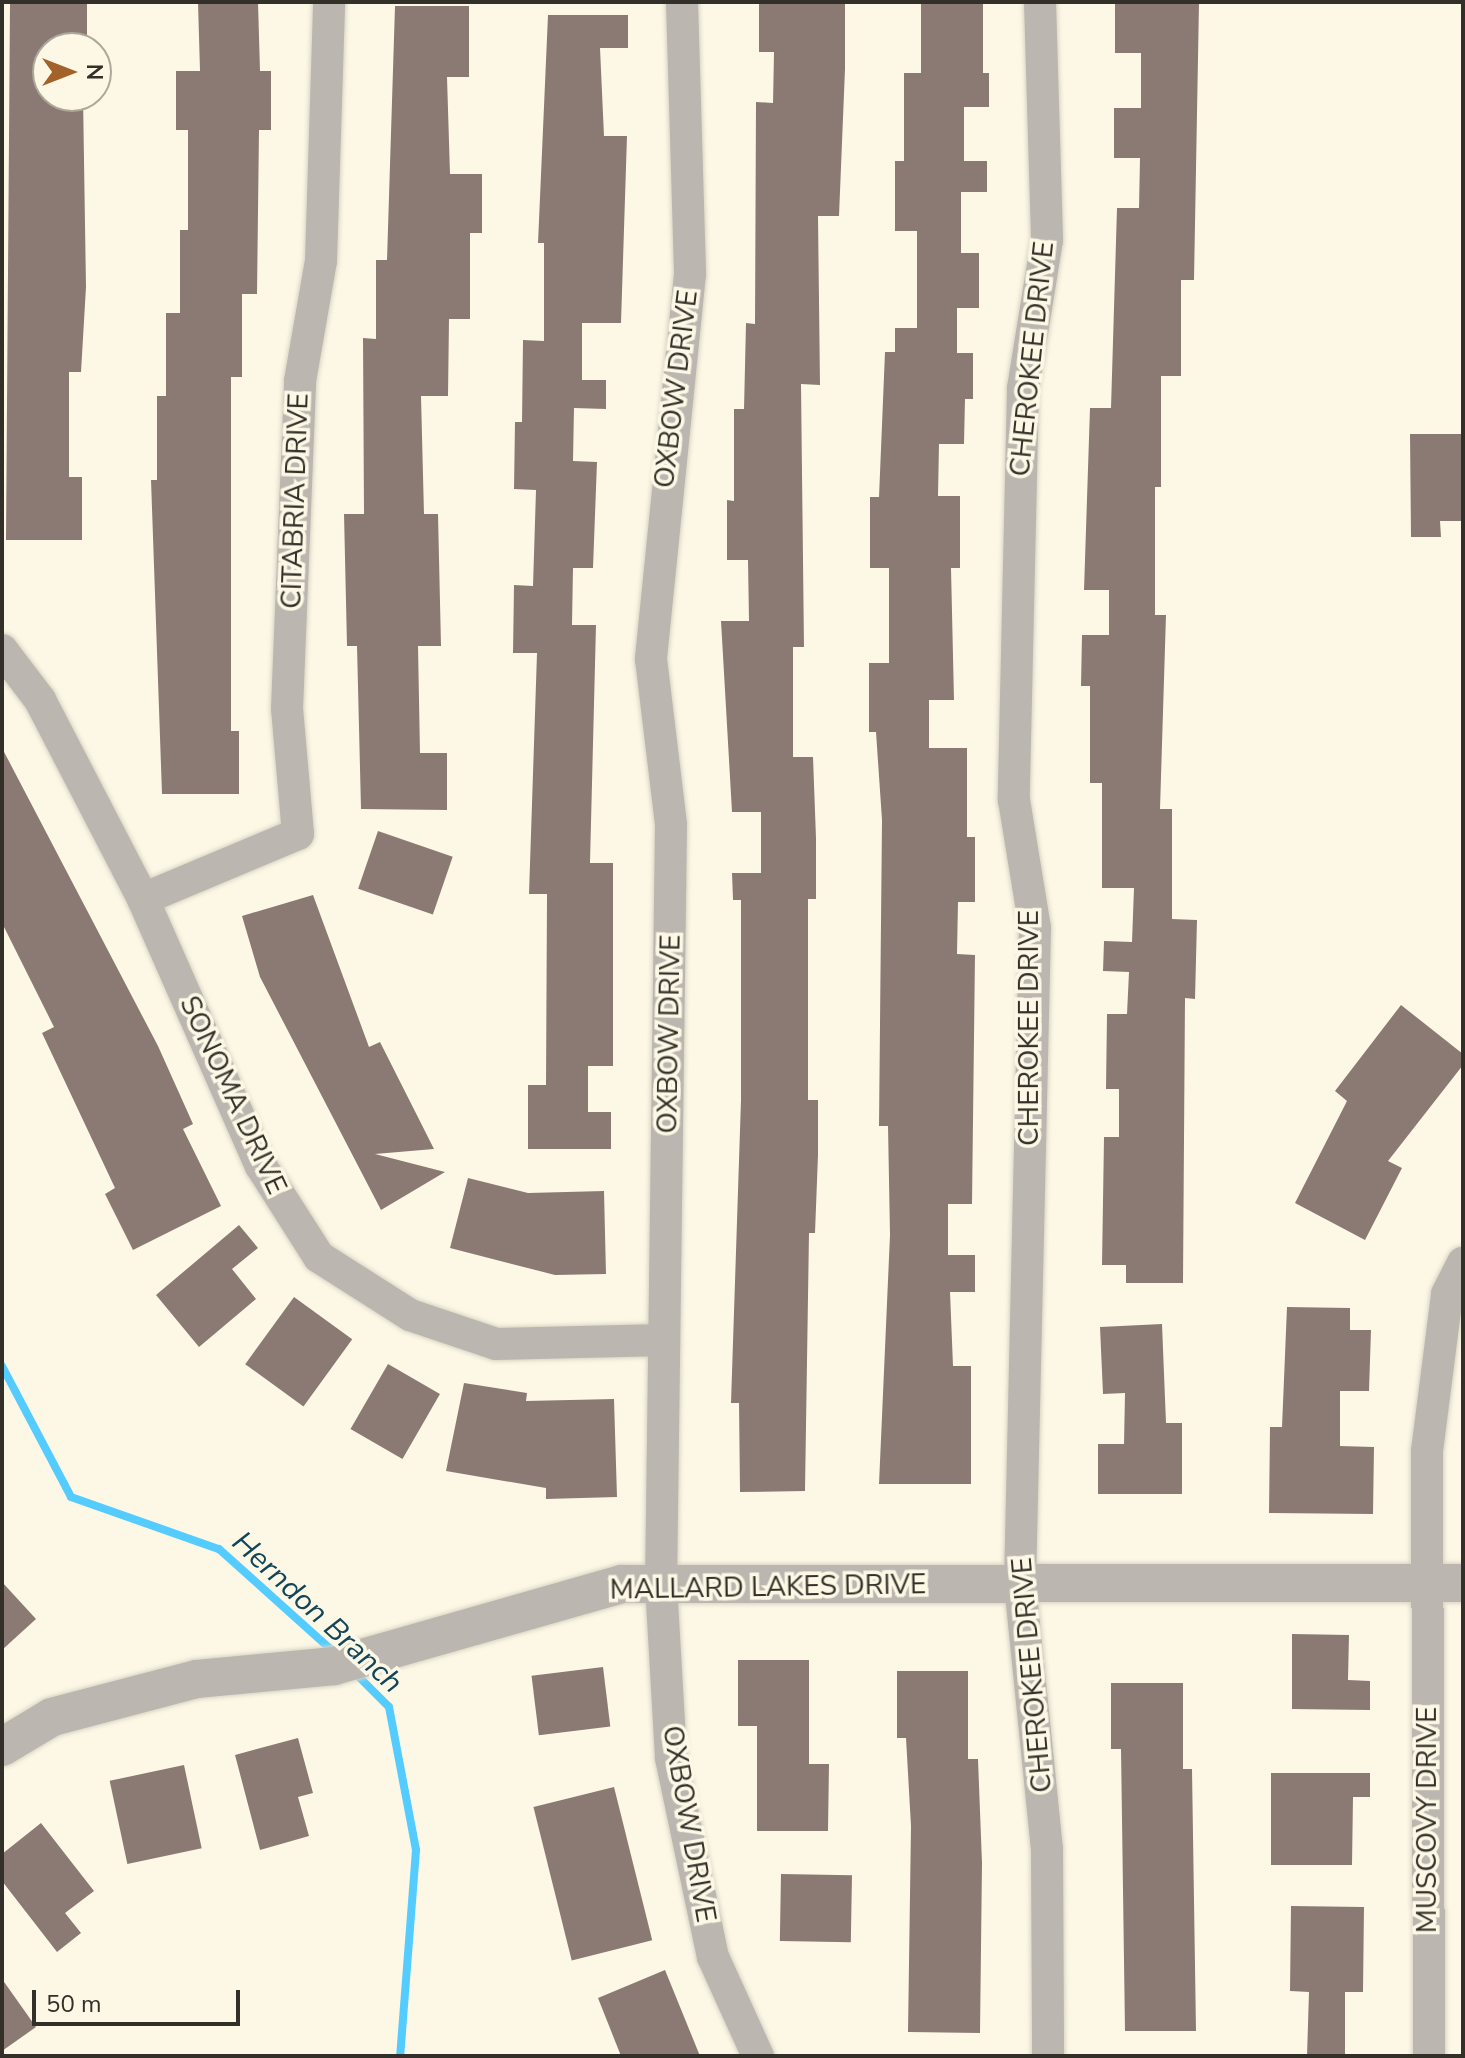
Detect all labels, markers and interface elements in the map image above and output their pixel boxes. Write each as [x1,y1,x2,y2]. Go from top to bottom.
north arrow [32,32,112,112]
text: N [79,64,109,80]
street label: CHEROKEE DRIVE [1003,240,1061,478]
street label: OXBOW DRIVE [647,288,705,490]
street label: CITABRIA DRIVE [274,393,316,609]
street label: CHEROKEE DRIVE [1012,910,1046,1146]
street label: OXBOW DRIVE [650,934,688,1134]
street label: SONOMA DRIVE [172,991,294,1199]
water label: Herndon Branch [224,1525,410,1701]
street label: CHEROKEE DRIVE [1005,1556,1059,1794]
street label: MALLARD LAKES DRIVE [609,1567,927,1607]
street label: MUSCOVY DRIVE [1410,1707,1444,1933]
street label: OXBOW DRIVE [655,1723,723,1925]
scale bar [36,1974,244,2024]
text: 50 m [46,1988,102,2020]

